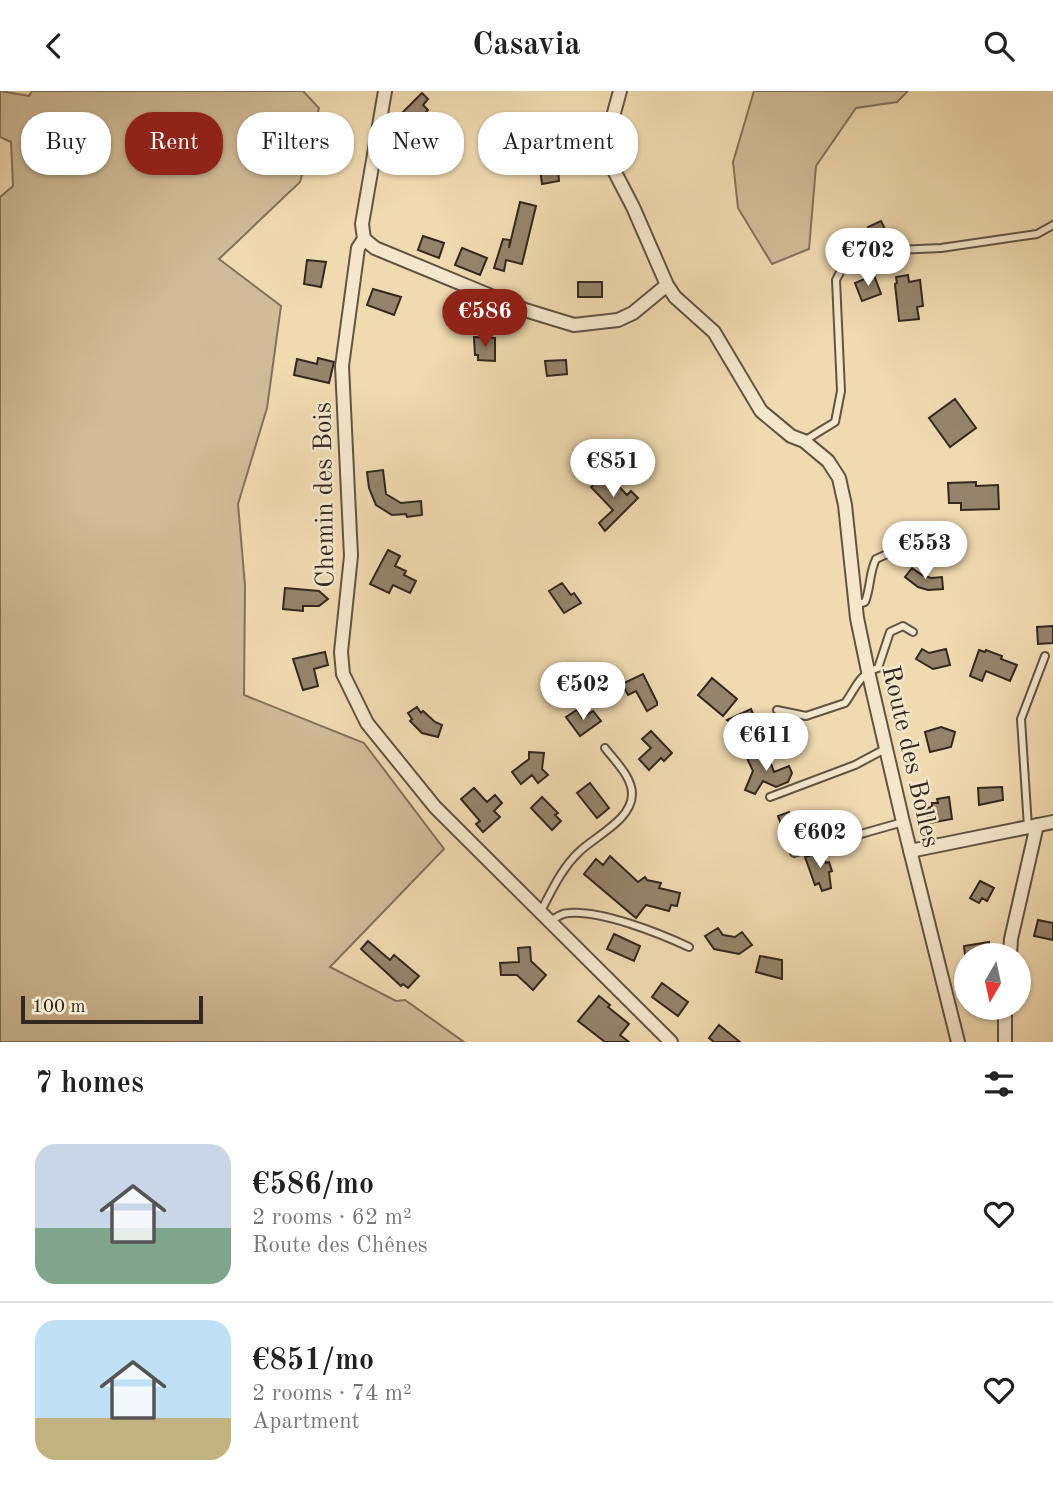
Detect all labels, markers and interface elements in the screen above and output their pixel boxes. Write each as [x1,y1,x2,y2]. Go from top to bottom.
icon: back [35,27,73,65]
icon: search [980,27,1018,65]
text: Casavia [472,30,581,62]
chip: Buy [21,112,111,175]
chip: Rent [125,112,223,175]
chip: Filters [237,112,354,175]
chip: New [368,112,464,175]
chip: Apartment [478,112,638,175]
pin: €702 [827,229,909,288]
text: €702 [841,239,895,262]
pin: €586 [444,289,526,349]
text: €586 [458,300,512,323]
street label: Chemin des Bois [310,402,340,588]
pin: €851 [572,439,654,499]
text: €851 [586,450,640,473]
pin: €553 [884,521,966,581]
text: €553 [898,532,952,555]
pin: €502 [542,663,624,722]
street label: Route des Bolles [876,663,944,850]
text: €502 [556,673,610,696]
pin: €611 [725,713,807,773]
text: €611 [739,724,793,747]
pin: €602 [779,811,861,870]
text: €602 [793,821,847,844]
north arrow [954,943,1031,1020]
map controls [954,943,1031,1020]
scale bar [21,993,203,1025]
text: 100 m [32,998,85,1017]
icon: filters [980,1065,1018,1103]
text: 7 homes [35,1069,144,1099]
text: €586/mo [252,1170,374,1200]
icon: home [91,1172,175,1256]
icon: heart [980,1195,1018,1233]
text: 2 rooms · 62 m² [252,1206,412,1229]
text: Route des Chênes [252,1234,428,1257]
text: €851/mo [252,1346,374,1376]
icon: home [91,1348,175,1432]
icon: heart [980,1371,1018,1409]
text: 2 rooms · 74 m² [252,1382,412,1405]
text: Apartment [252,1410,360,1433]

